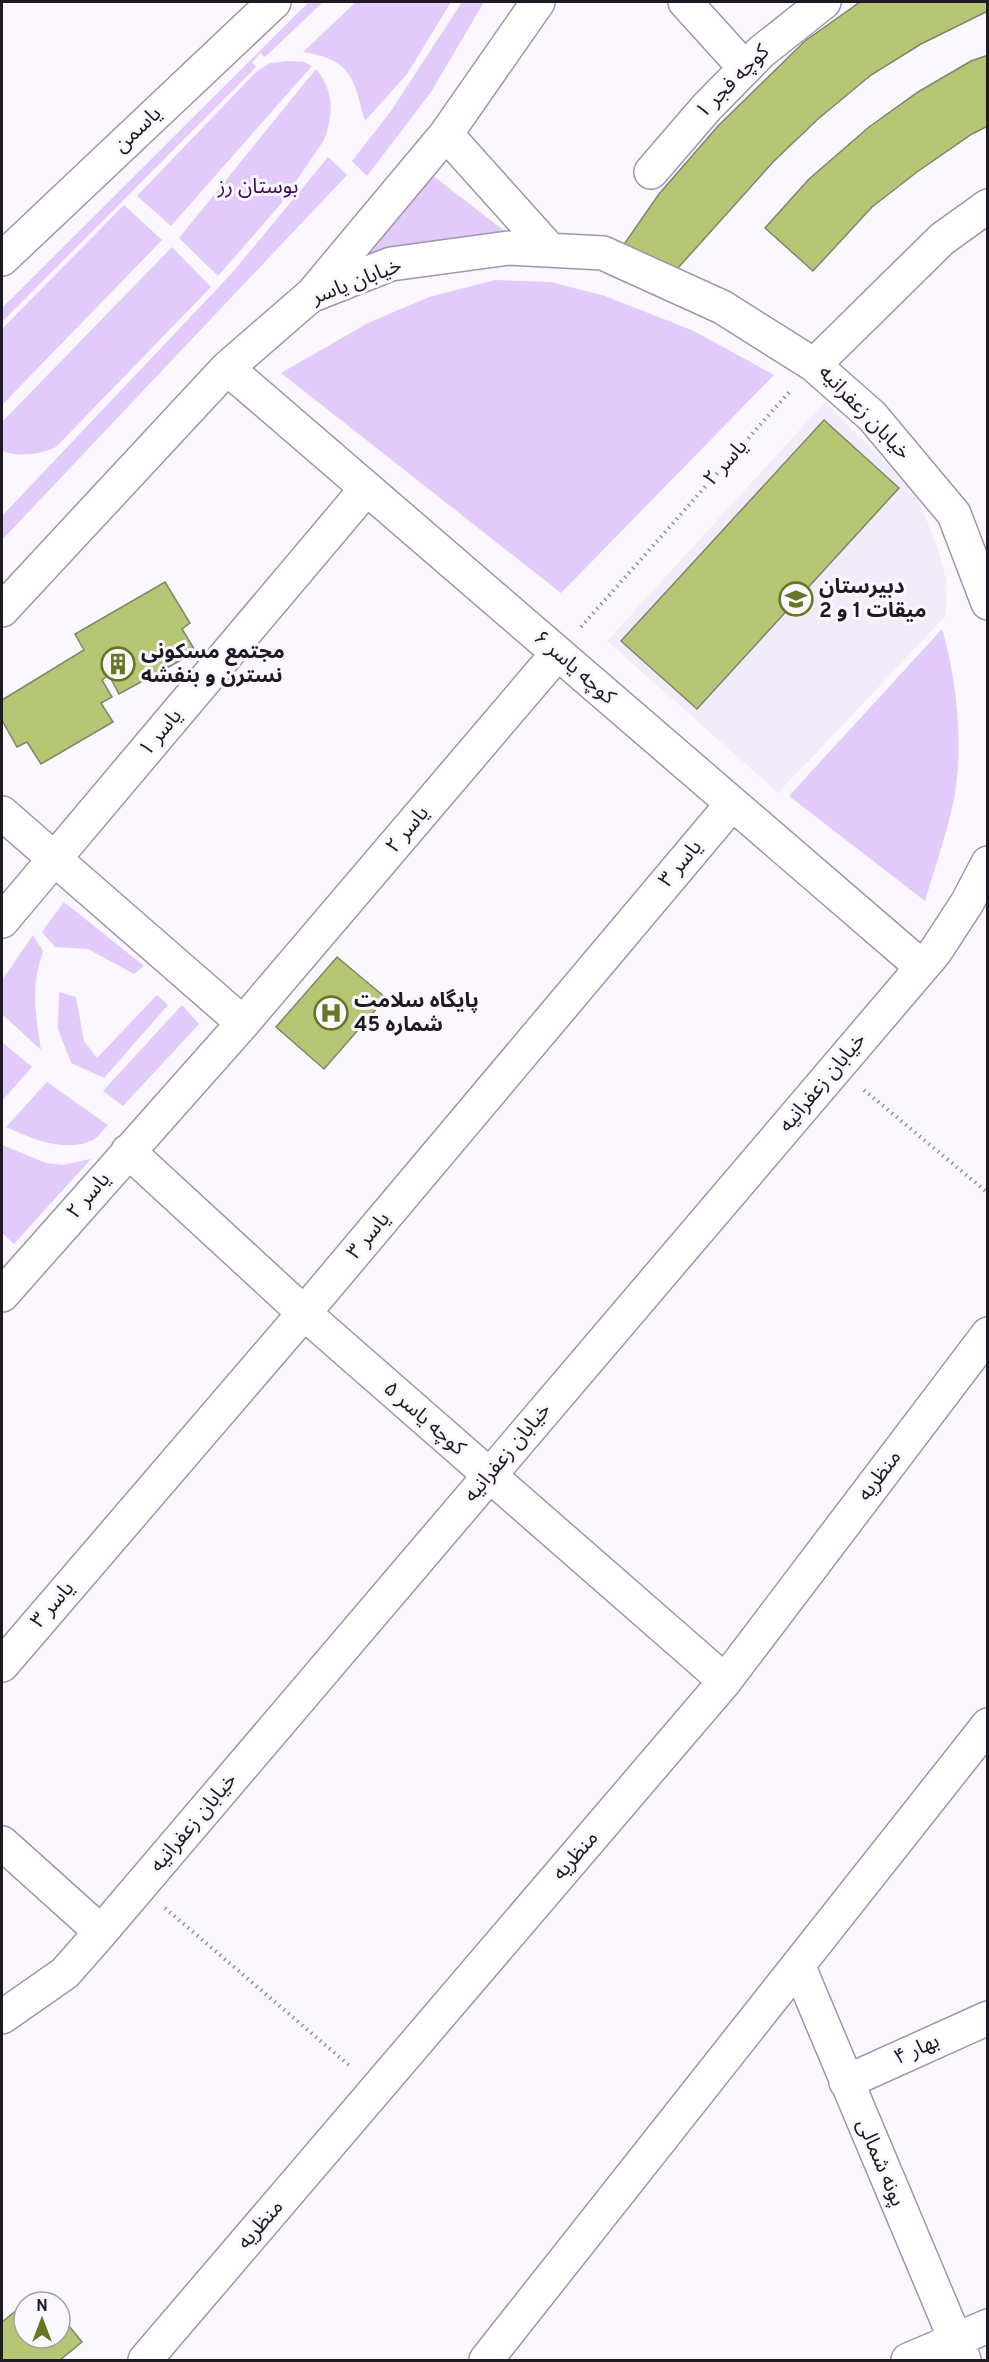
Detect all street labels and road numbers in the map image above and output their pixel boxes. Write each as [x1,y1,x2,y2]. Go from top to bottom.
street label: کوچه فجر ۱ [690,39,776,125]
street label: یاسمن [108,101,168,159]
street label: خیابان یاسر [307,252,406,312]
street label: خیابان زعفرانیه [812,360,916,466]
street label: یاسر ۲ [698,434,754,492]
street label: کوچه یاسر ۶ [527,625,621,711]
street label: یاسر ۱ [133,704,189,762]
street label: یاسر ۲ [380,801,436,859]
street label: یاسر ۳ [653,835,709,893]
street label: خیابان زعفرانیه [773,1028,873,1138]
street label: یاسر ۲ [61,1167,117,1225]
street label: یاسر ۳ [341,1207,397,1265]
street label: کوچه یاسر ۵ [377,1376,471,1462]
street label: خیابان زعفرانیه [458,1398,558,1508]
street label: منظریه [852,1445,908,1507]
street label: یاسر ۳ [25,1576,81,1634]
street label: خیابان زعفرانیه [144,1768,244,1878]
street label: منظریه [547,1826,605,1886]
street label: بهار ۴ [890,2028,944,2072]
street label: پونه شمالی [849,2115,911,2211]
street label: منظریه [232,2195,290,2255]

